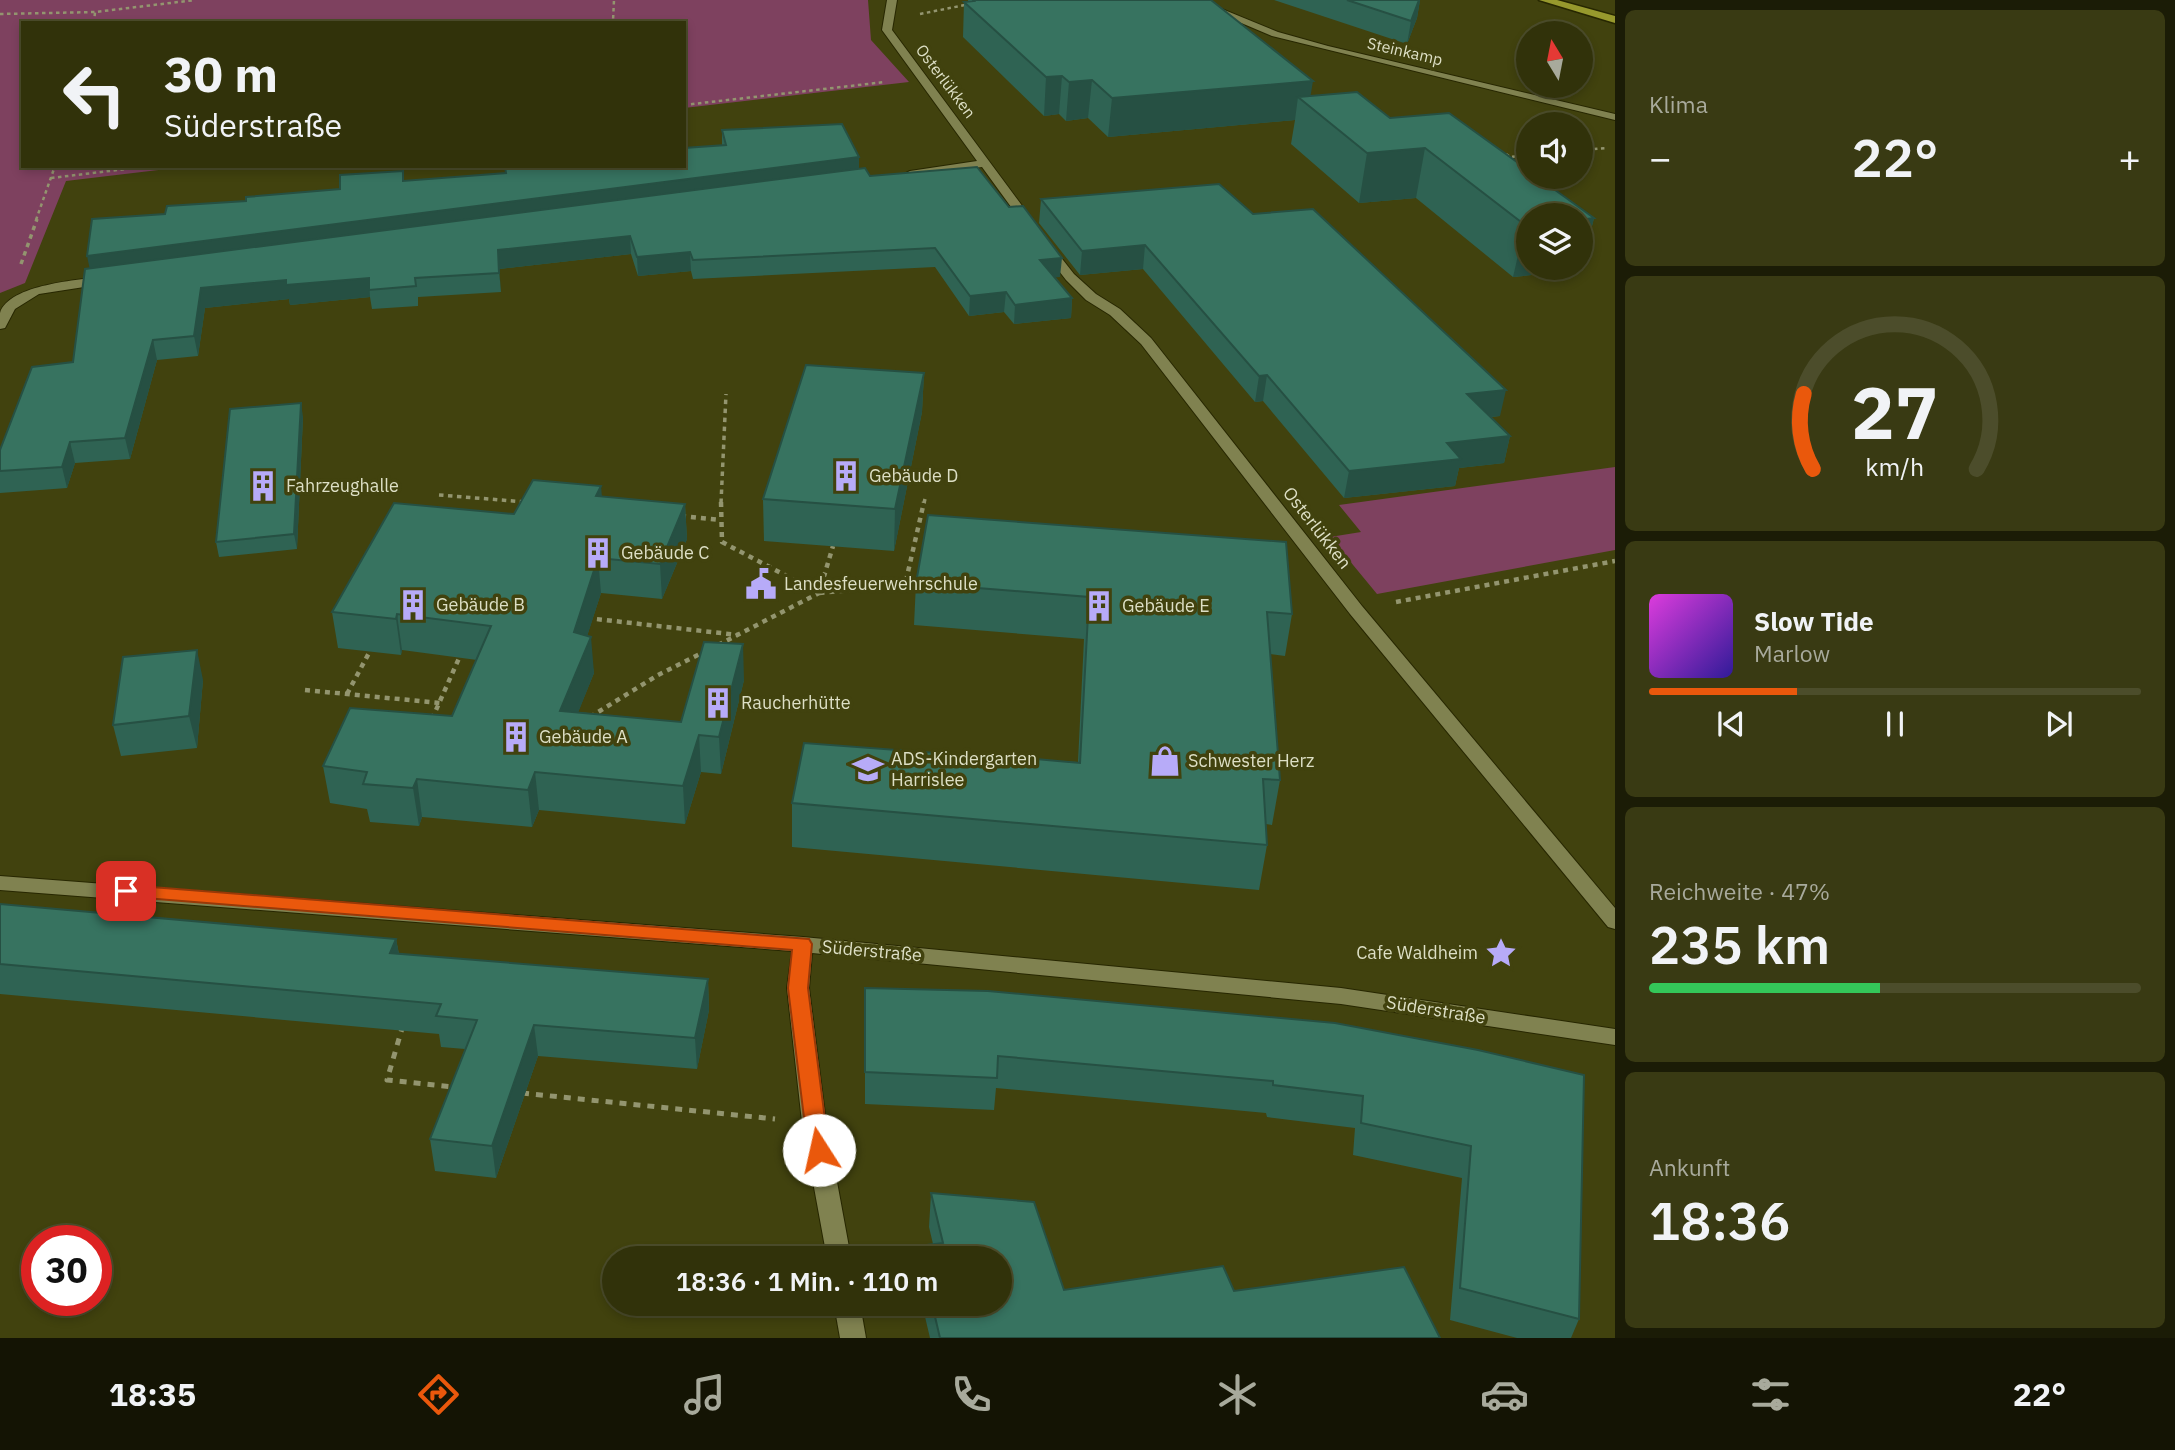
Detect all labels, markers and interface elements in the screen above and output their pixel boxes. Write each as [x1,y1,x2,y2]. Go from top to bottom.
north arrow [1516,21,1592,98]
map controls [1516,21,1593,280]
street label: Steinkamp [1365,33,1445,69]
street label: Osterlükken [912,40,980,122]
text: 30 m [164,42,278,105]
icon: left [49,49,140,140]
text: Klima [1649,89,1708,119]
text: Süderstraße [164,104,342,146]
button: sound [1516,112,1593,189]
text: 22° [1852,124,1938,191]
text: − [1649,133,1672,182]
text: + [2118,133,2141,182]
button: layers [1516,203,1593,280]
text: 27 [1851,365,1939,460]
text: km/h [1866,450,1924,483]
building icon: Gebäude D [829,459,863,493]
place label: Gebäude D [869,464,958,487]
building icon: Fahrzeughalle [246,469,280,503]
place label: Fahrzeughalle [286,474,399,497]
street label: Osterlükken [1278,482,1357,573]
building icon: Gebäude C [581,536,615,570]
place label: Gebäude C [621,541,709,564]
public building icon: Landesfeuerwehrschule [744,567,778,601]
place label: Landesfeuerwehrschule [784,572,978,595]
building icon: Gebäude B [396,588,430,622]
building icon: Gebäude E [1082,589,1116,623]
place label: Gebäude B [436,593,525,616]
place label: Gebäude E [1122,594,1210,617]
text: Slow Tide [1754,604,1874,638]
text: Marlow [1754,638,1830,668]
building icon: Raucherhütte [701,686,735,720]
place label: Raucherhütte [741,691,851,714]
icon: previous [1712,705,1750,743]
icon: pause [1876,705,1914,743]
icon: next [2040,705,2078,743]
building icon: Gebäude A [499,720,533,754]
place label: Gebäude A [539,725,628,748]
shop icon: Schwester Herz [1148,744,1182,778]
place label: ADS-Kindergarten Harrislee [891,747,1037,791]
place label: Schwester Herz [1188,749,1314,772]
school or university icon: ADS-Kindergarten Harrislee [851,752,885,786]
pin [96,861,156,921]
icon: arrive [107,872,145,910]
text: Reichweite · 47% [1649,876,1830,906]
text: 235 km [1649,911,1830,978]
street label: Süderstraße [821,935,923,966]
place icon: Cafe Waldheim [1484,936,1518,970]
place label: Cafe Waldheim [1356,941,1478,964]
street label: Süderstraße [1385,990,1487,1029]
position arrow [782,1113,856,1187]
text: Ankunft [1649,1152,1730,1182]
text: 18:36 [1649,1187,1790,1254]
speed limit sign: 30 [21,1225,112,1316]
text: 18:36 · 1 Min. · 110 m [676,1264,938,1298]
icon: directions [414,1370,463,1419]
icon: music [680,1370,729,1419]
icon: phone [947,1370,996,1419]
icon: climate [1213,1370,1262,1419]
icon: car [1480,1370,1529,1419]
icon: filters [1746,1370,1795,1419]
text: 18:35 [109,1373,196,1415]
text: 22° [2013,1373,2066,1415]

